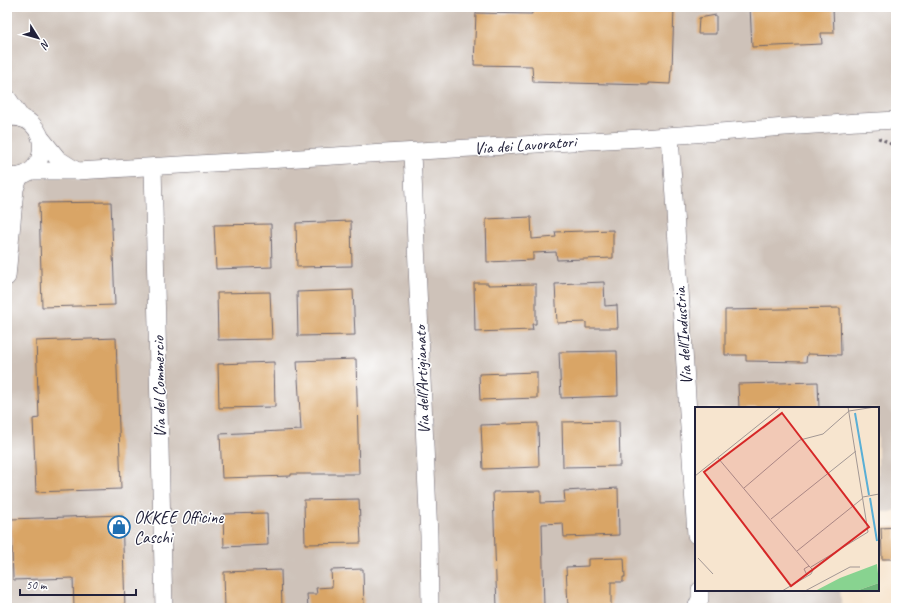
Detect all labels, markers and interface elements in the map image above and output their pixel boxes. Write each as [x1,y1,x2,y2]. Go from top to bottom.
north arrow [18,18,58,58]
text: N [37,37,54,53]
street label: Via dei Lavoratori [473,131,579,159]
street label: Via dell'Industria [669,285,697,385]
street label: Via dell'Artigianato [410,323,434,435]
street label: Via del Commercio [148,335,170,438]
inset map [695,407,879,591]
place label: OKKEE Officine Caschi [134,507,224,548]
shop icon: OKKEE Officine Caschi [106,514,132,540]
scale bar [20,571,136,597]
text: 50 m [26,577,48,593]

